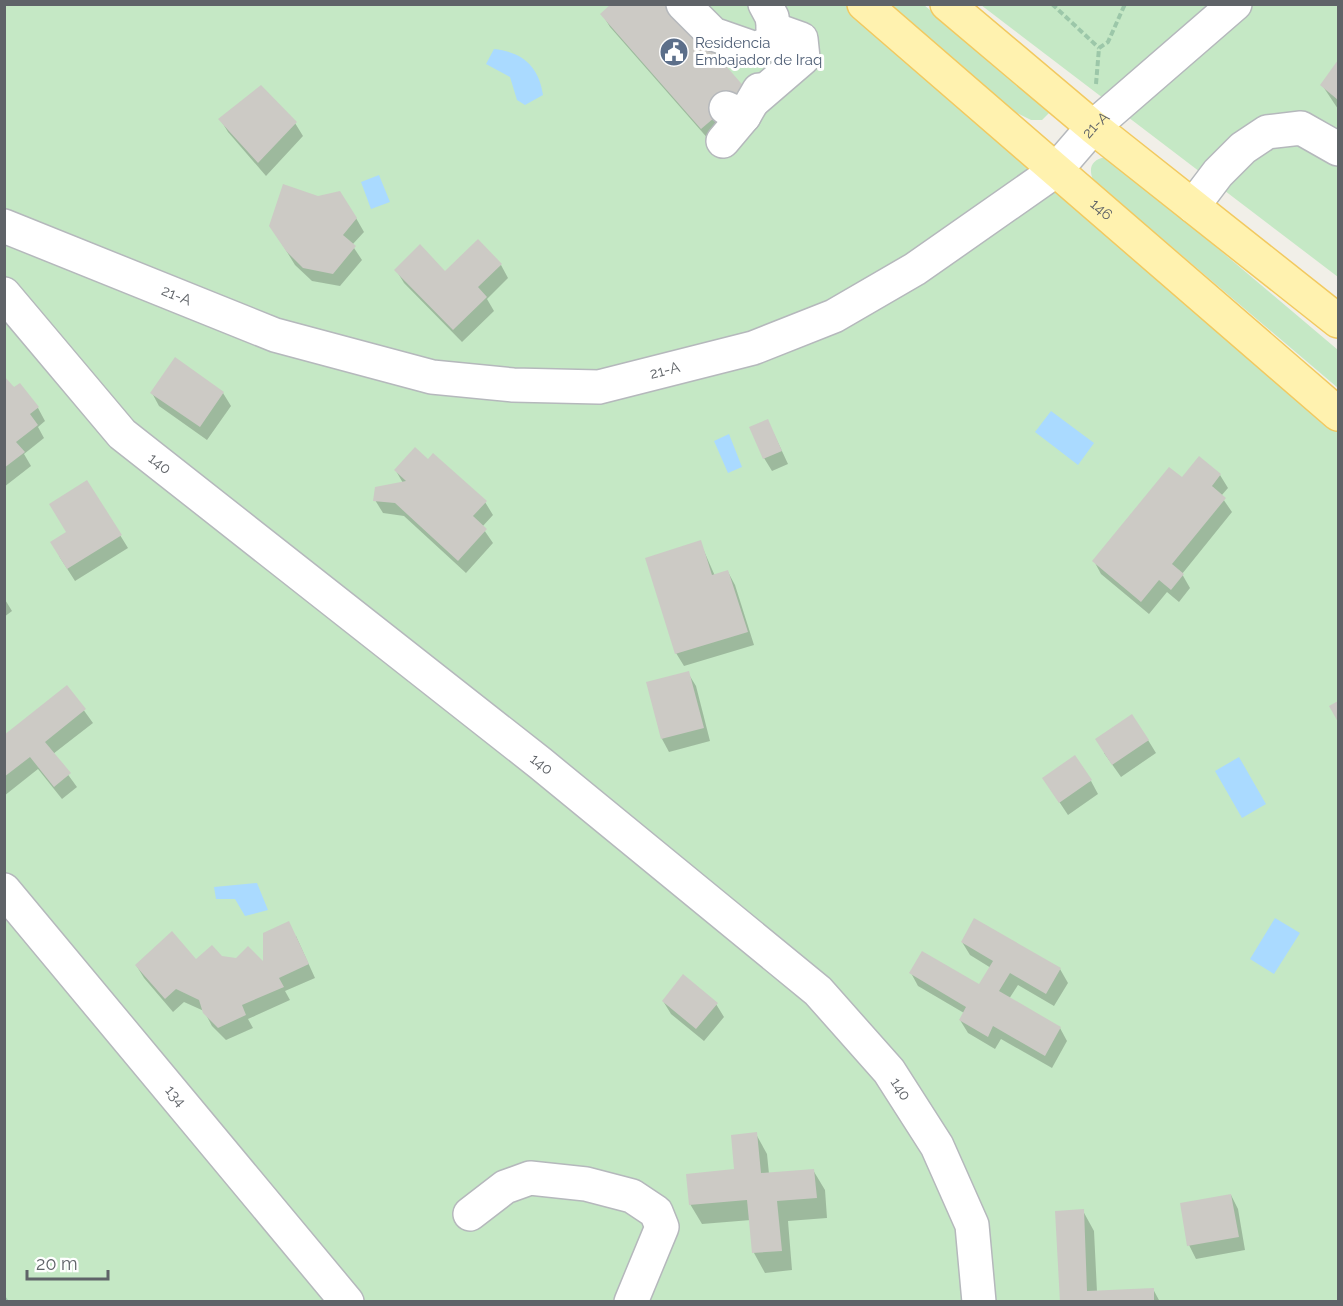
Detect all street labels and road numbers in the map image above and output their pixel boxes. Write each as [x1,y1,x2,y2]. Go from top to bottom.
street label: 21-A [1078,108,1113,142]
street label: 146 [1087,195,1116,224]
street label: 21-A [159,281,194,309]
street label: 21-A [648,358,682,383]
street label: 140 [145,449,175,478]
street label: 140 [527,750,556,779]
street label: 140 [887,1074,915,1104]
street label: 134 [161,1082,190,1110]

